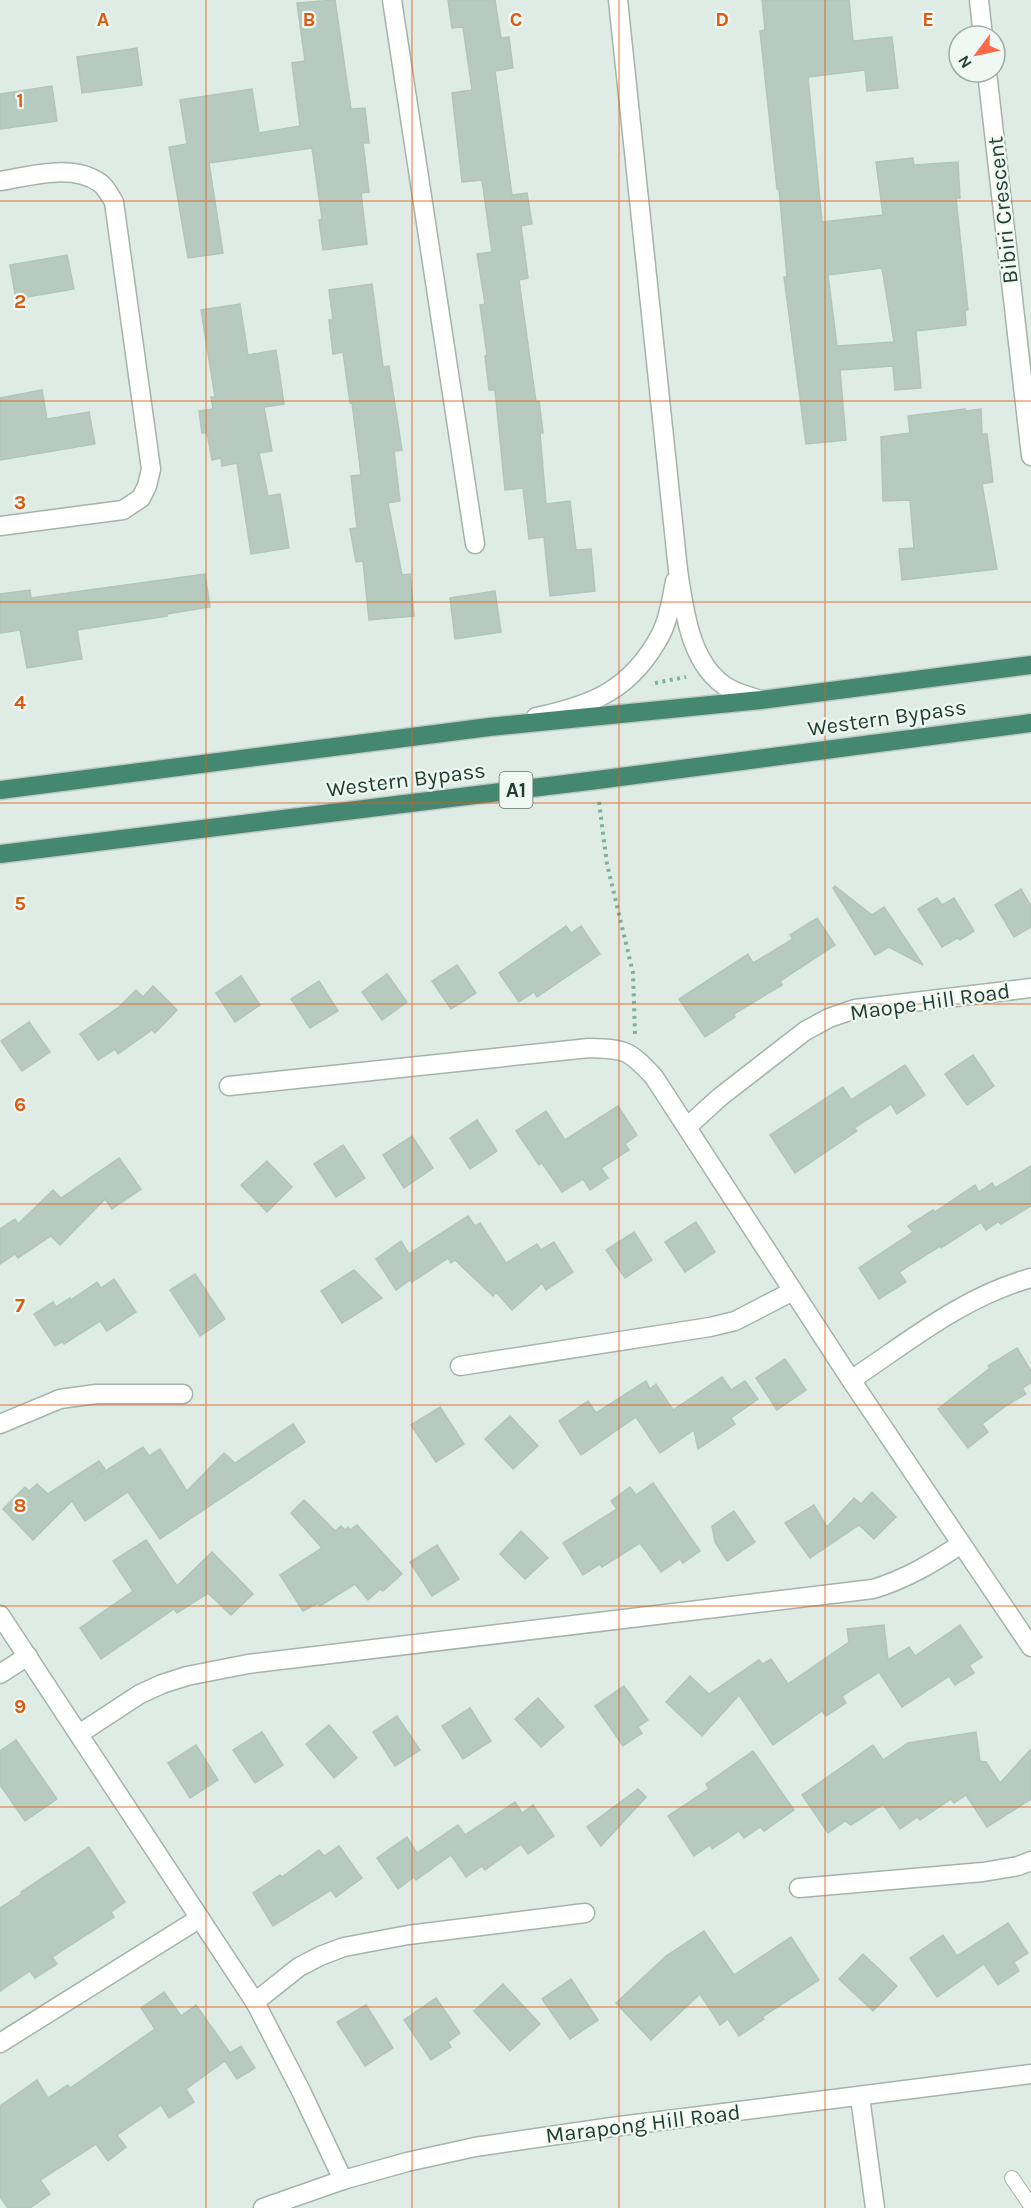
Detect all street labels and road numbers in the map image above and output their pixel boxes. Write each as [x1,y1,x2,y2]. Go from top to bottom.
street label: Bibiri Crescent [982,135,1024,285]
street label: Western Bypass [806,694,968,742]
street label: Western Bypass [325,757,487,803]
road number: A1 [500,772,532,808]
street label: Maope Hill Road [848,978,1012,1026]
street label: Marapong Hill Road [544,2099,742,2149]

